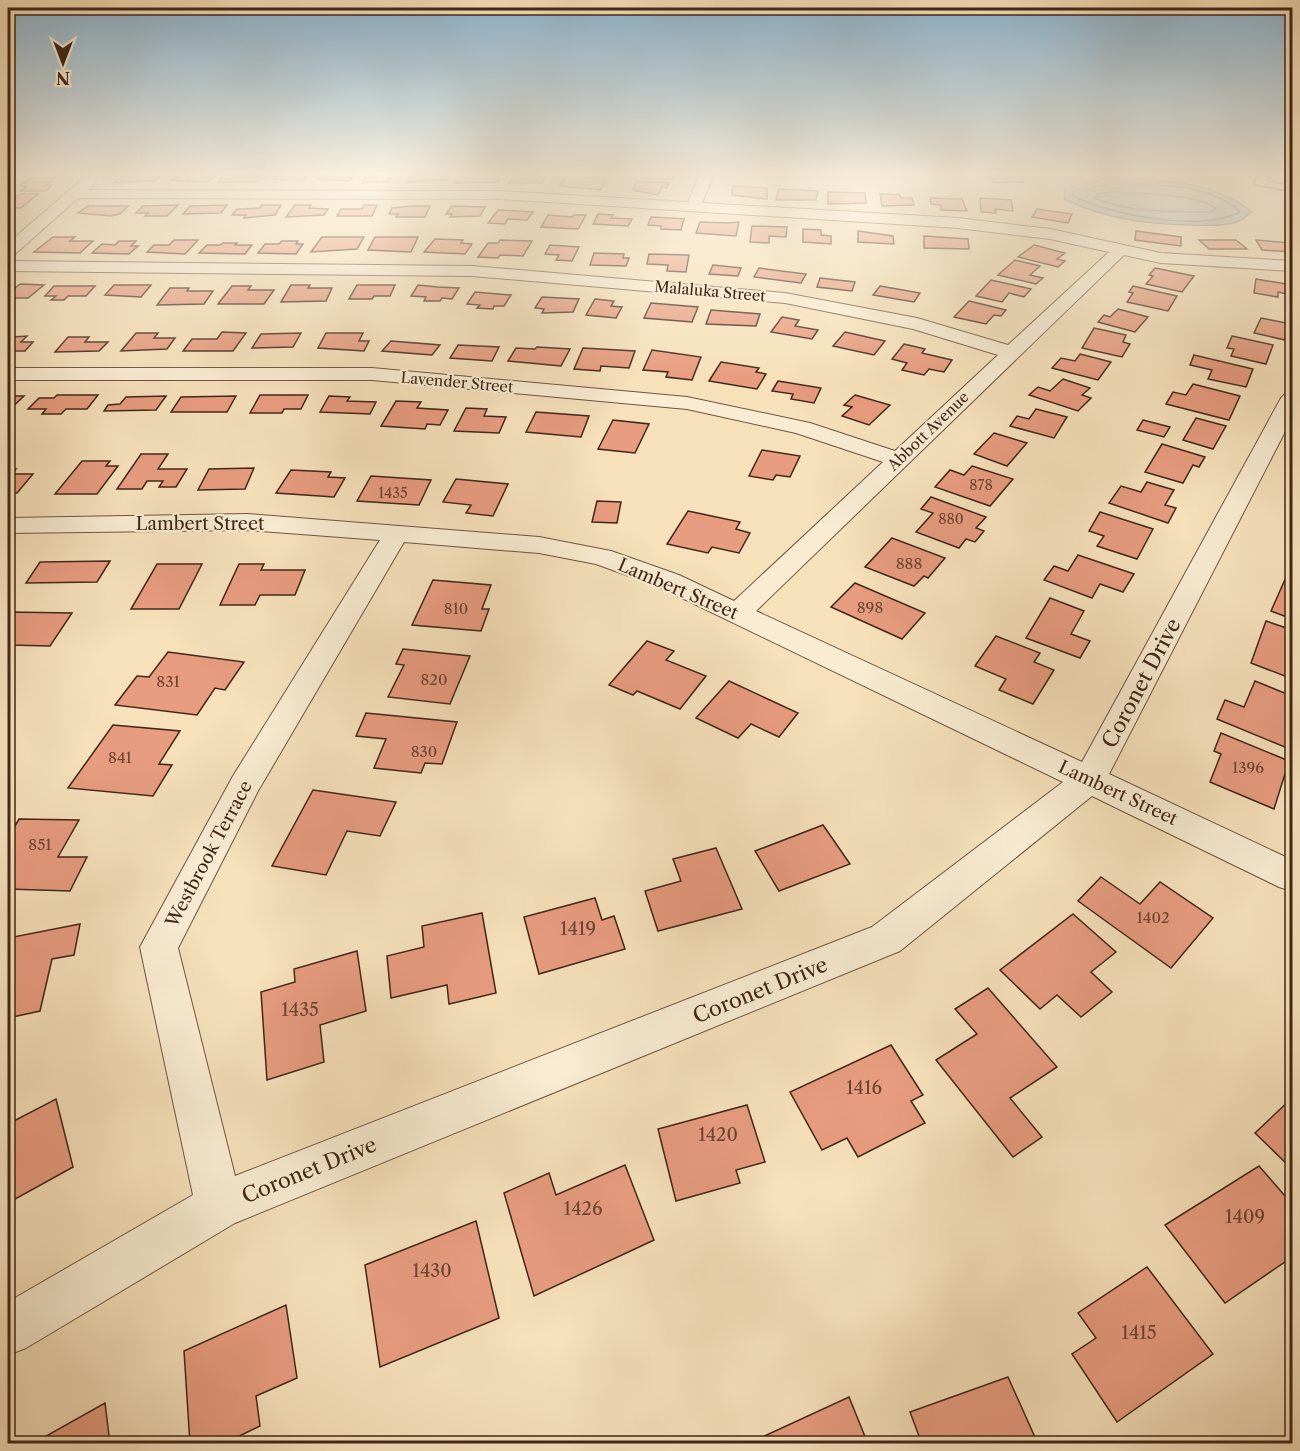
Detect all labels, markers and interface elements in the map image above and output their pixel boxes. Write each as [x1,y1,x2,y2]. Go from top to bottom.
north arrow [33,33,93,93]
text: N [56,68,70,88]
street label: Malaluka Street [654,277,767,305]
street label: Lavender Street [400,368,515,396]
street label: Abbott Avenue [883,387,973,475]
house number: 878 [969,476,993,494]
house number: 1435 [378,484,408,502]
house number: 880 [938,510,964,528]
street label: Lambert Street [136,513,265,535]
street label: Lambert Street [614,554,742,625]
house number: 888 [896,554,922,573]
house number: 898 [857,598,883,617]
house number: 810 [444,599,468,618]
street label: Coronet Drive [1096,614,1186,752]
house number: 820 [420,670,448,689]
house number: 831 [156,672,180,691]
house number: 830 [411,742,437,761]
house number: 841 [108,748,133,767]
street label: Lambert Street [1055,756,1182,830]
house number: 1396 [1232,758,1264,777]
street label: Westbrook Terrace [161,777,257,932]
house number: 851 [28,835,52,854]
house number: 1402 [1136,908,1170,927]
house number: 1419 [560,918,596,940]
street label: Coronet Drive [689,952,831,1028]
house number: 1435 [281,999,319,1021]
house number: 1416 [846,1077,882,1099]
house number: 1420 [698,1124,738,1146]
street label: Coronet Drive [238,1132,380,1208]
house number: 1426 [564,1198,602,1220]
house number: 1409 [1225,1206,1265,1228]
house number: 1430 [412,1260,452,1282]
house number: 1415 [1121,1322,1157,1344]

